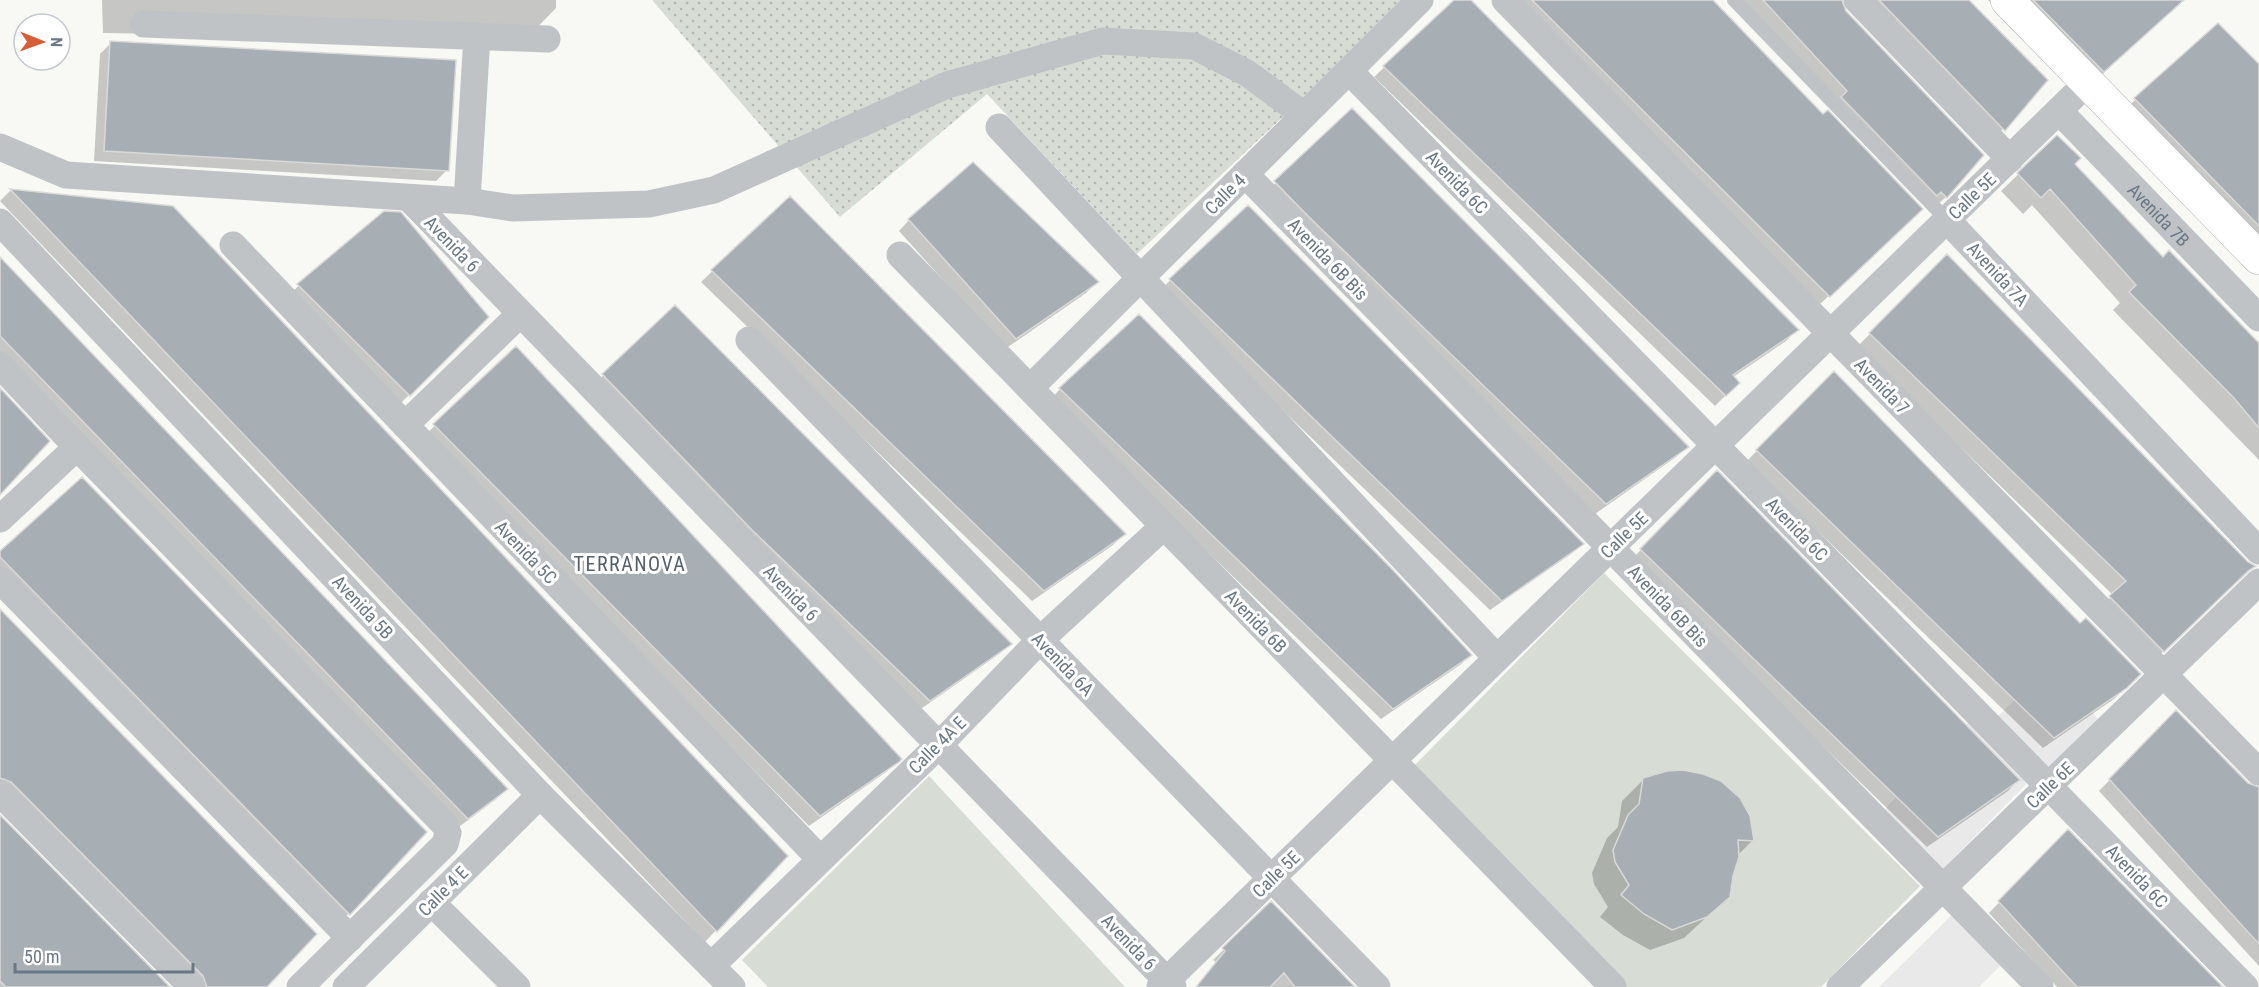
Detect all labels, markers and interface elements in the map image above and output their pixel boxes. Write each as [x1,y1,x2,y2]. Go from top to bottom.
north arrow [12,12,72,72]
text: N [47,37,66,47]
street label: Avenida 6C [1422,146,1492,218]
street label: Calle 5E [1944,168,2000,224]
street label: Calle 4 [1200,169,1250,219]
street label: Avenida 7B [2124,179,2194,250]
street label: Avenida 6 [420,212,484,276]
street label: Avenida 6B Bis [1284,214,1372,304]
street label: Avenida 7A [1963,238,2033,311]
street label: Avenida 7 [1850,354,1914,418]
street label: Avenida 6C [1762,493,1832,565]
street label: Calle 5E [1596,507,1652,563]
street label: Avenida 5C [491,516,561,588]
district label: TERRANOVA [574,552,686,576]
street label: Avenida 6 [759,561,823,625]
street label: Avenida 6B Bis [1624,561,1712,651]
street label: Avenida 5B [328,571,398,643]
street label: Avenida 6B [1221,585,1291,657]
street label: Avenida 6A [1028,628,1099,700]
street label: Calle 4A E [904,712,970,778]
street label: Calle 6E [2022,757,2078,813]
street label: Avenida 6C [2102,840,2172,912]
street label: Calle 5E [1248,846,1304,902]
street label: Calle 4 E [414,862,472,920]
street label: Avenida 6 [1097,910,1161,974]
scale bar [15,936,194,974]
text: 50 m [24,946,59,967]

